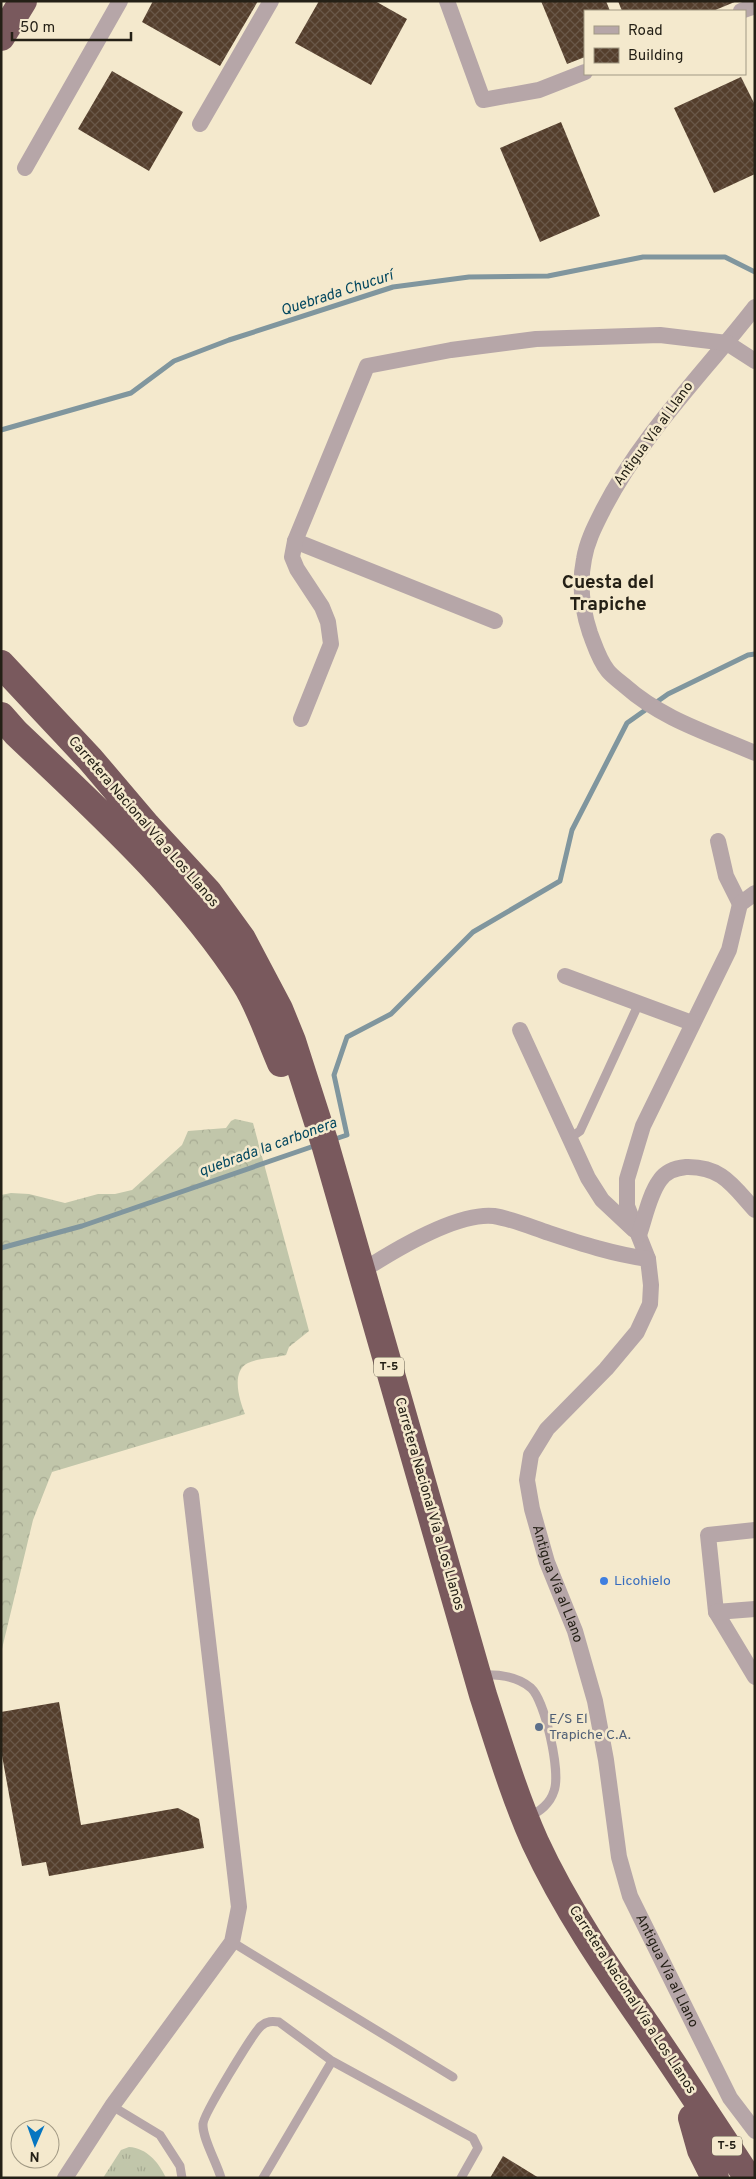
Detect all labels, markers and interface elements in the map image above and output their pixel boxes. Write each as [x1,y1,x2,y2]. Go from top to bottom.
scale bar [12,10,131,42]
legend [584,10,746,75]
text: 50 m [20,19,55,38]
text: Road [628,22,663,41]
text: Building [628,47,683,66]
water label: Quebrada Chucurí [278,266,399,321]
street label: Antigua Vía al Llano [611,379,698,489]
district label: Cuesta del Trapiche [562,571,654,617]
street label: Carretera Nacional Vía a Los Llanos [64,733,222,911]
water label: quebrada la carbonera [196,1114,340,1182]
road number: T-5 [374,1358,404,1376]
street label: Carretera Nacional Vía a Los Llanos [390,1395,468,1613]
street label: Antigua Vía al Llano [528,1523,586,1645]
place label: Licohielo [614,1573,671,1590]
marker: Licohielo [598,1575,610,1587]
place label: E/S El Trapiche C.A. [549,1711,631,1744]
marker: E/S El Trapiche C.A. [533,1721,545,1733]
street label: Carretera Nacional Vía a Los Llanos [565,1903,699,2097]
street label: Antigua Vía al Llano [632,1911,702,2030]
north arrow [10,2119,60,2169]
road number: T-5 [712,2136,742,2156]
text: N [29,2147,40,2164]

